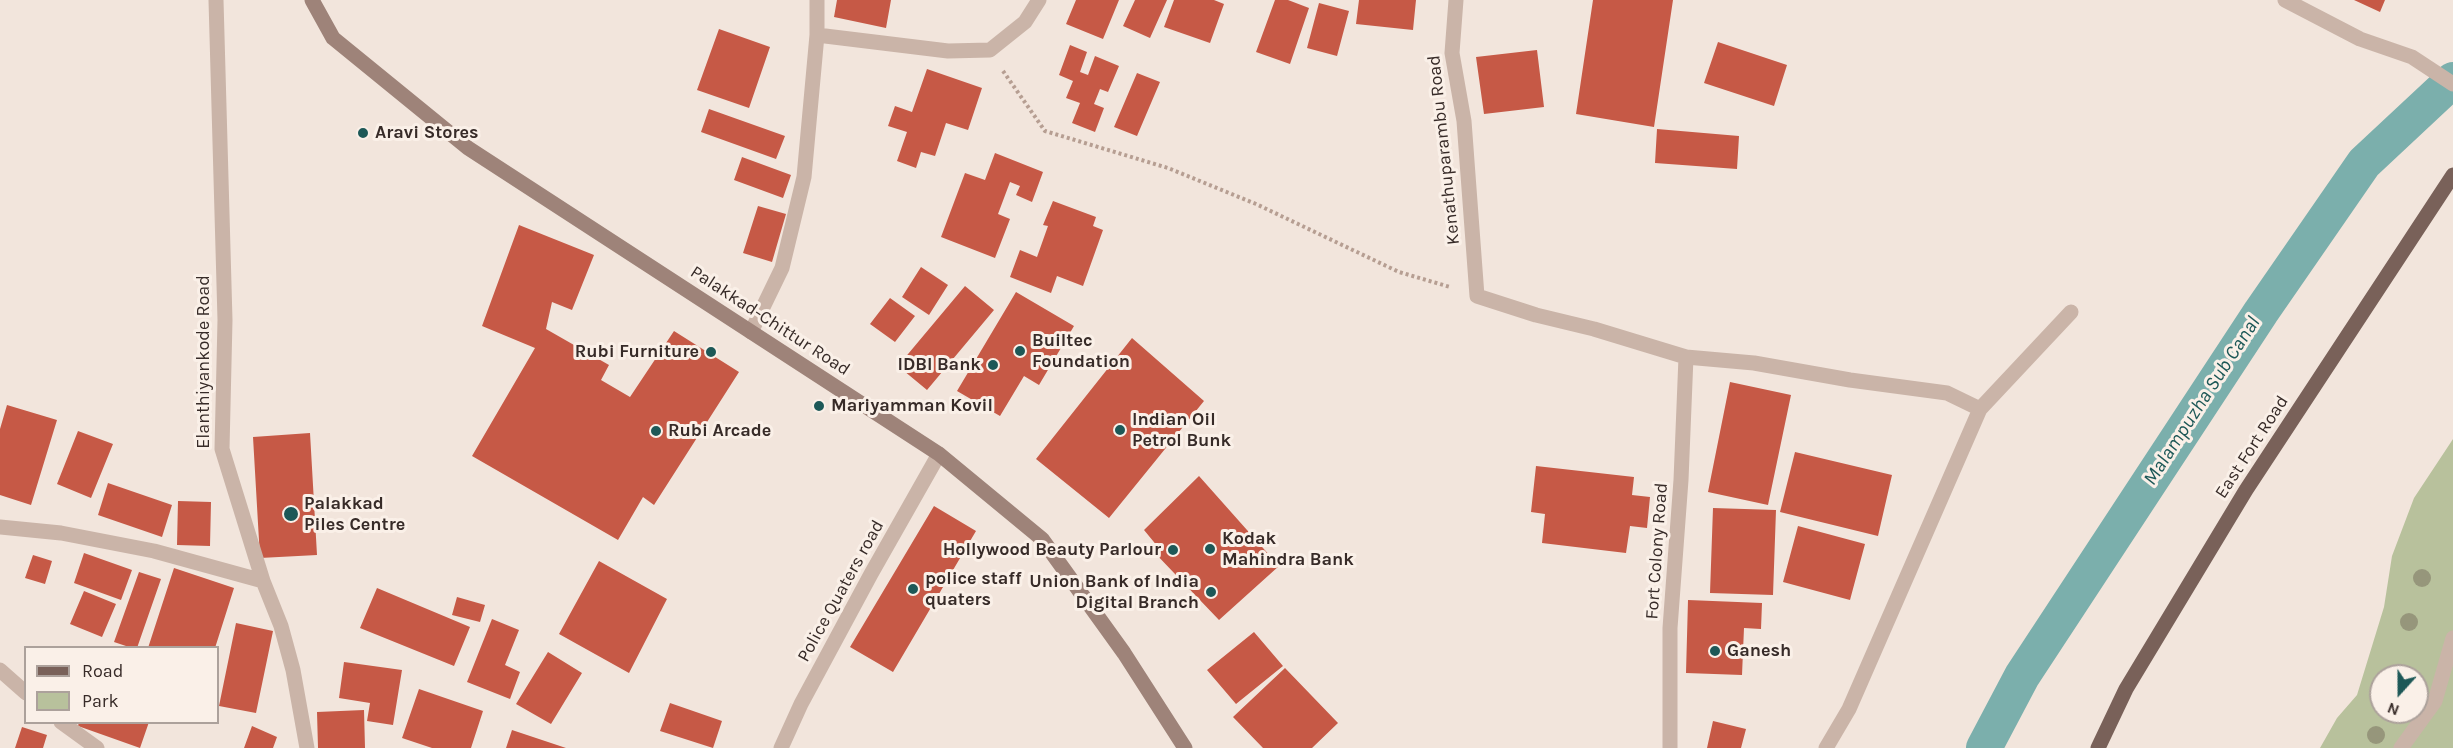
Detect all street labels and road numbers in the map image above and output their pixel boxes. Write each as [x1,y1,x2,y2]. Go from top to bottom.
street label: Kenathuparambu Road [1423,54,1465,246]
street label: Palakkad-Chittur Road [686,261,854,381]
street label: Elanthiyankode Road [193,275,215,449]
street label: East Fort Road [2211,392,2293,502]
street label: Fort Colony Road [1641,482,1673,620]
street label: Police Quaters road [793,516,889,666]

